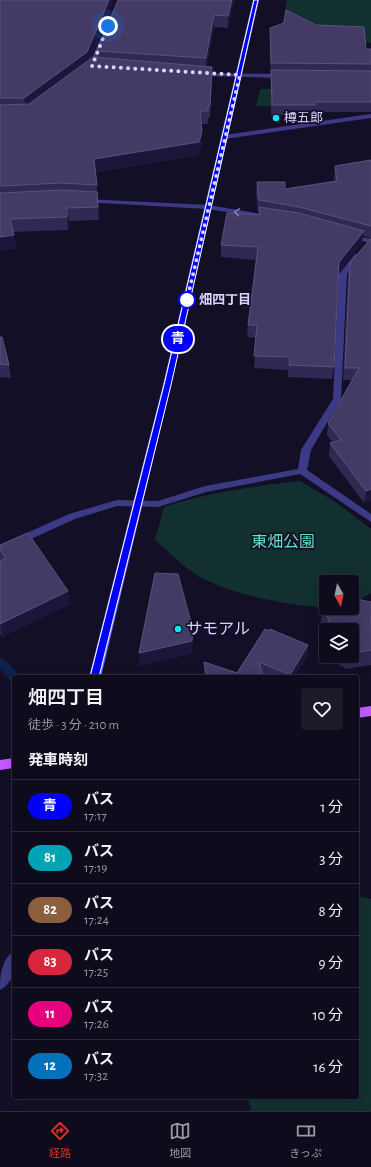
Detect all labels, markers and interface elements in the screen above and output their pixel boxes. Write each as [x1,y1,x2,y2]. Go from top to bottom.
your location [98,16,118,36]
place label: 樽五郎 [284,111,323,125]
marker: 樽五郎 [271,113,281,123]
one-way arrow [234,208,240,217]
marker: 畑四丁目 [178,291,196,309]
place label: 畑四丁目 [199,293,251,307]
line badge: 青 [165,326,191,352]
text: 青 [171,332,185,346]
park label: 東畑公園 [251,533,315,550]
north arrow [319,575,359,615]
map controls [319,575,359,663]
place label: サモアル [186,621,250,637]
button: layers [319,623,359,663]
marker: サモアル [173,624,183,634]
button: heart [301,688,343,730]
text: 畑四丁目 [28,689,104,708]
text: 徒歩 · 3 分 · 210 m [28,719,119,732]
text: 発車時刻 [28,753,88,768]
text: バス [84,792,114,807]
text: 青 [43,799,57,813]
text: 1 分 [320,800,343,815]
text: 17:17 [84,810,107,823]
text: バス [84,844,114,859]
text: 81 [44,851,56,865]
text: 3 分 [319,852,343,867]
text: 17:19 [84,862,107,875]
text: バス [84,896,114,911]
text: 82 [43,903,57,917]
text: 8 分 [318,904,343,919]
text: 17:24 [84,914,109,927]
text: バス [84,948,114,963]
text: 83 [44,955,56,969]
text: 9 分 [318,956,343,971]
text: 17:25 [84,966,108,979]
text: バス [84,1000,114,1015]
text: 11 [45,1007,55,1021]
text: 10 分 [312,1008,343,1023]
text: 17:26 [84,1018,109,1031]
text: バス [84,1052,114,1067]
text: 12 [44,1059,56,1073]
text: 16 分 [313,1060,343,1075]
text: 17:32 [84,1070,108,1083]
tab: 経路 [49,1120,71,1160]
tab: 地図 [169,1120,191,1160]
tab: きっぷ [289,1120,322,1160]

